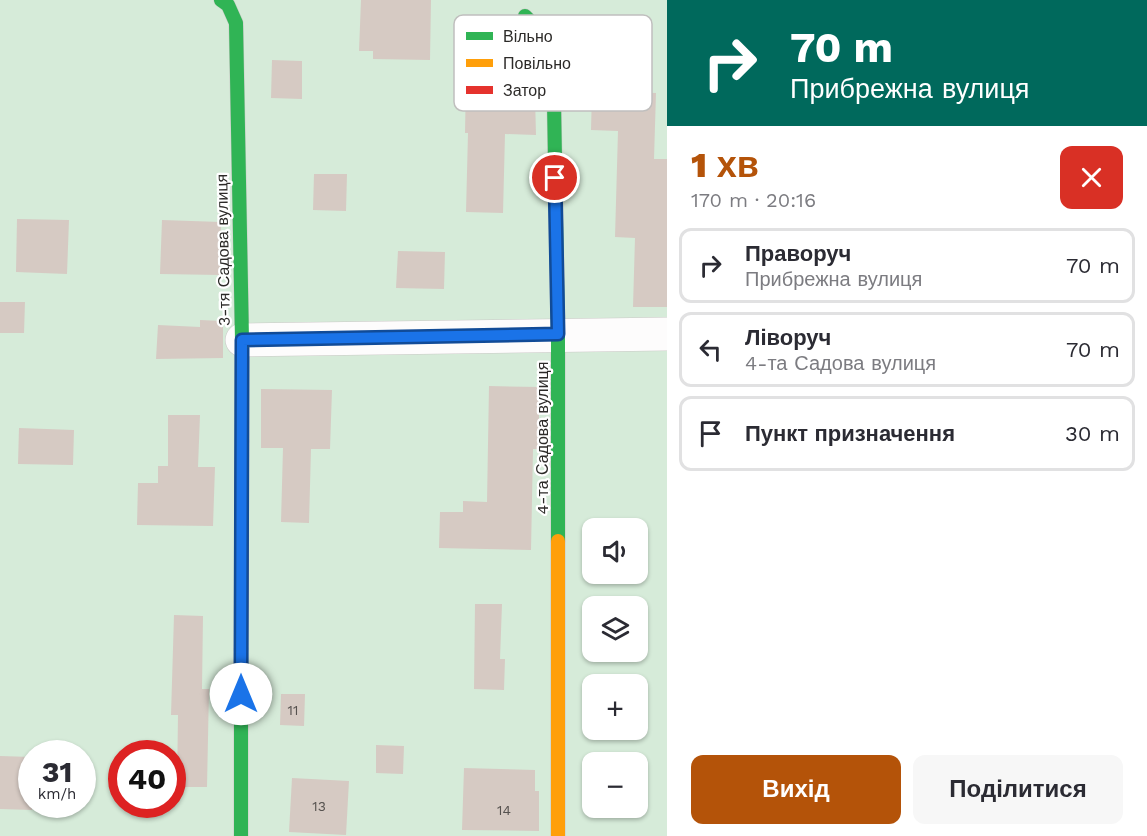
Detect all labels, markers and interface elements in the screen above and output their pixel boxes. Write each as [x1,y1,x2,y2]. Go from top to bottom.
legend [454,15,652,111]
text: 70 m [790,23,893,72]
icon: right [691,24,769,102]
text: Вільно [503,27,553,46]
text: Повільно [503,54,571,73]
text: Прибрежна вулиця [790,73,1029,105]
text: Затор [503,81,546,100]
text: 1 хв [691,144,759,186]
button: close [1060,146,1123,209]
pin [529,152,580,203]
icon: arrive [538,161,571,194]
street label: 3-тя Садова вулиця [212,174,234,326]
text: 170 m · 20:16 [691,188,816,212]
text: Праворуч [745,241,851,266]
icon: right [694,249,727,282]
text: 70 m [1066,253,1120,278]
text: Прибрежна вулиця [745,267,922,291]
text: Ліворуч [745,325,831,350]
icon: left [694,333,727,366]
text: 70 m [1066,337,1120,362]
text: 4-та Садова вулиця [745,351,936,375]
street label: 4-та Садова вулиця [533,362,552,514]
icon: arrive [694,417,727,450]
text: Пункт призначення [745,421,955,446]
text: 30 m [1065,421,1120,446]
map controls [582,518,648,818]
button: sound [582,518,648,584]
button: layers [582,596,648,662]
position arrow [209,662,273,726]
button: + [582,674,648,740]
house number: 11 [288,702,298,718]
speed limit sign: 40 [108,740,186,818]
button: − [582,752,648,818]
text: 31 [42,754,72,789]
button: Вихід [691,755,901,824]
button: Поділитися [913,755,1123,824]
text: km/h [38,785,76,803]
house number: 13 [312,798,326,814]
house number: 14 [497,802,511,818]

